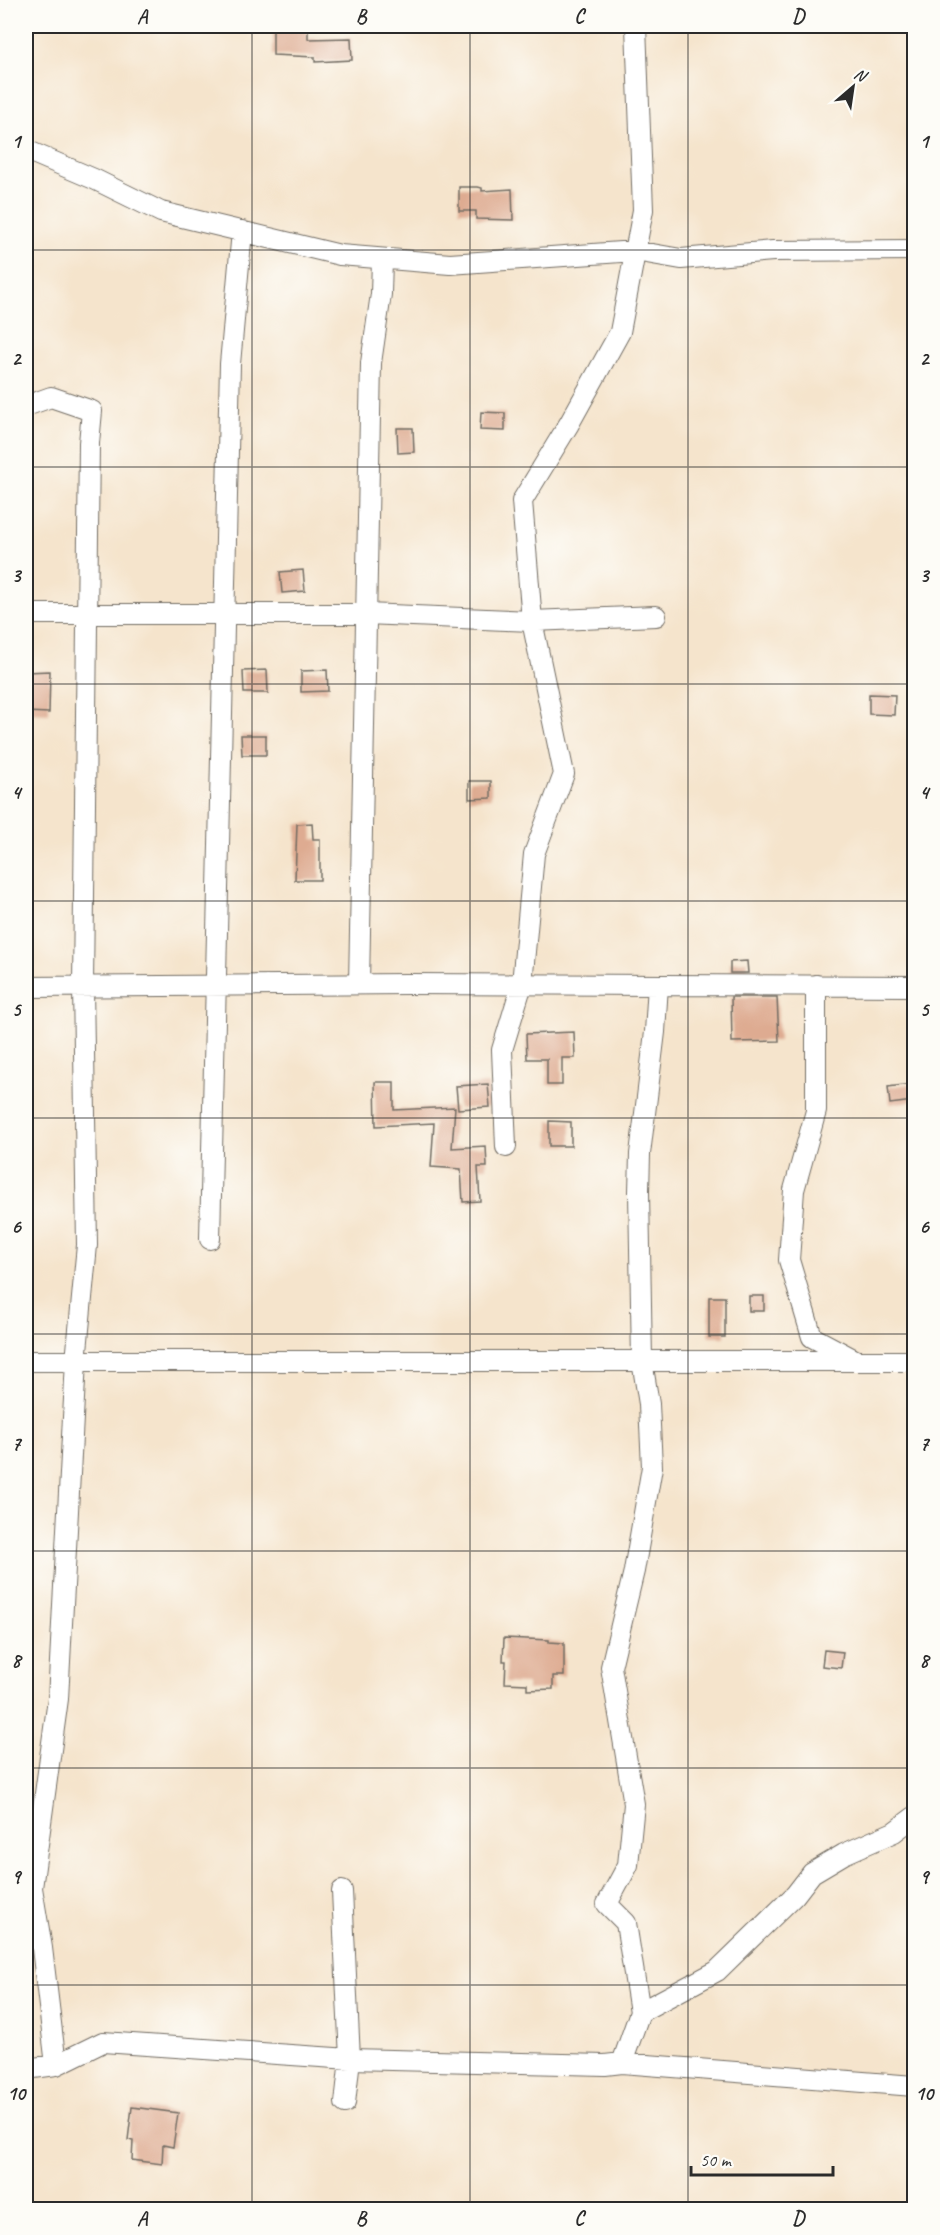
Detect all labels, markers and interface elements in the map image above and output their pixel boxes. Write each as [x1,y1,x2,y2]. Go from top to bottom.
text: A [137,4,149,29]
text: B [356,4,368,29]
text: C [574,4,586,29]
text: D [792,4,806,29]
north arrow [823,57,883,117]
text: N [851,64,872,87]
text: 1 [12,129,23,154]
text: 1 [920,129,931,154]
text: 2 [12,346,23,371]
text: 2 [920,346,931,371]
text: 3 [12,563,23,588]
text: 3 [920,563,931,588]
text: 4 [12,780,24,805]
text: 4 [920,780,932,805]
text: 5 [12,997,23,1022]
text: 5 [920,997,931,1022]
text: 6 [11,1214,22,1239]
text: 6 [919,1214,930,1239]
text: 7 [12,1431,23,1456]
text: 7 [920,1431,931,1456]
text: 8 [12,1648,24,1673]
text: 8 [920,1648,932,1673]
text: 9 [12,1864,23,1889]
text: 9 [920,1864,931,1889]
text: 10 [7,2081,27,2106]
text: 10 [915,2081,935,2106]
scale bar [691,2139,834,2177]
text: 50 m [700,2149,733,2171]
text: A [137,2206,149,2231]
text: B [356,2206,368,2231]
text: C [574,2206,586,2231]
text: D [792,2206,806,2231]

